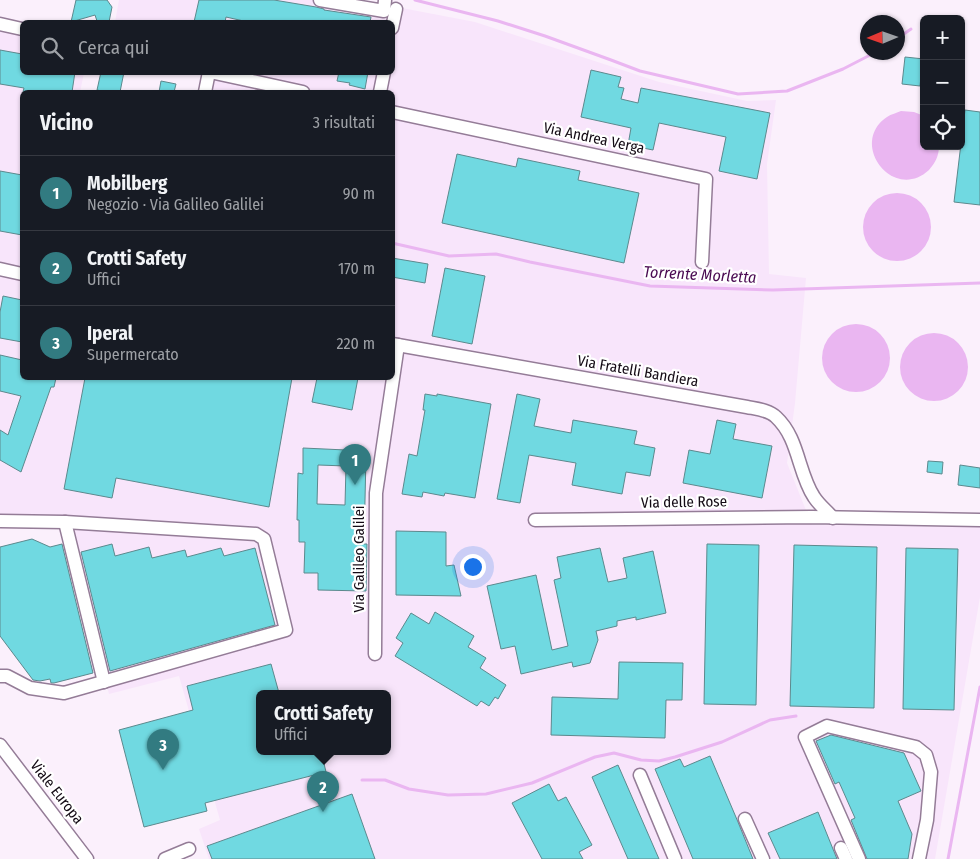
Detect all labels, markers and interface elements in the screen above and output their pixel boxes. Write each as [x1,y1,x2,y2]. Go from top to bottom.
north arrow [860,15,905,60]
map controls [920,15,965,150]
button: + [920,15,965,60]
search box [20,20,395,75]
icon: search [38,34,66,62]
text: Cerca qui [78,36,149,59]
button: − [920,60,965,105]
button: locate [920,105,965,150]
text: Vicino [40,110,93,136]
text: 3 risultati [313,113,375,132]
street label: Via Andrea Verga [542,118,646,158]
text: Mobilberg [87,172,167,195]
text: 1 [53,184,59,203]
text: 90 m [343,184,375,203]
text: Negozio · Via Galileo Galilei [87,195,264,214]
text: Crotti Safety [87,247,186,270]
text: 2 [52,259,60,278]
text: 170 m [338,259,375,278]
water label: Torrente Morletta [643,262,757,287]
text: Uffici [87,270,121,289]
text: Iperal [87,322,133,345]
text: 3 [52,334,60,353]
text: 220 m [336,334,375,353]
text: Supermercato [87,345,179,364]
street label: Via Fratelli Bandiera [576,351,700,391]
pin: 1 [339,444,371,485]
street label: Via delle Rose [641,492,727,512]
street label: Via Galileo Galilei [350,505,368,613]
your location [460,554,486,580]
popup [256,690,391,755]
text: Crotti Safety [274,702,373,725]
text: Uffici [274,725,307,744]
pin: 3 [147,729,179,770]
street label: Viale Europa [27,757,87,827]
pin: 2 [307,771,339,812]

